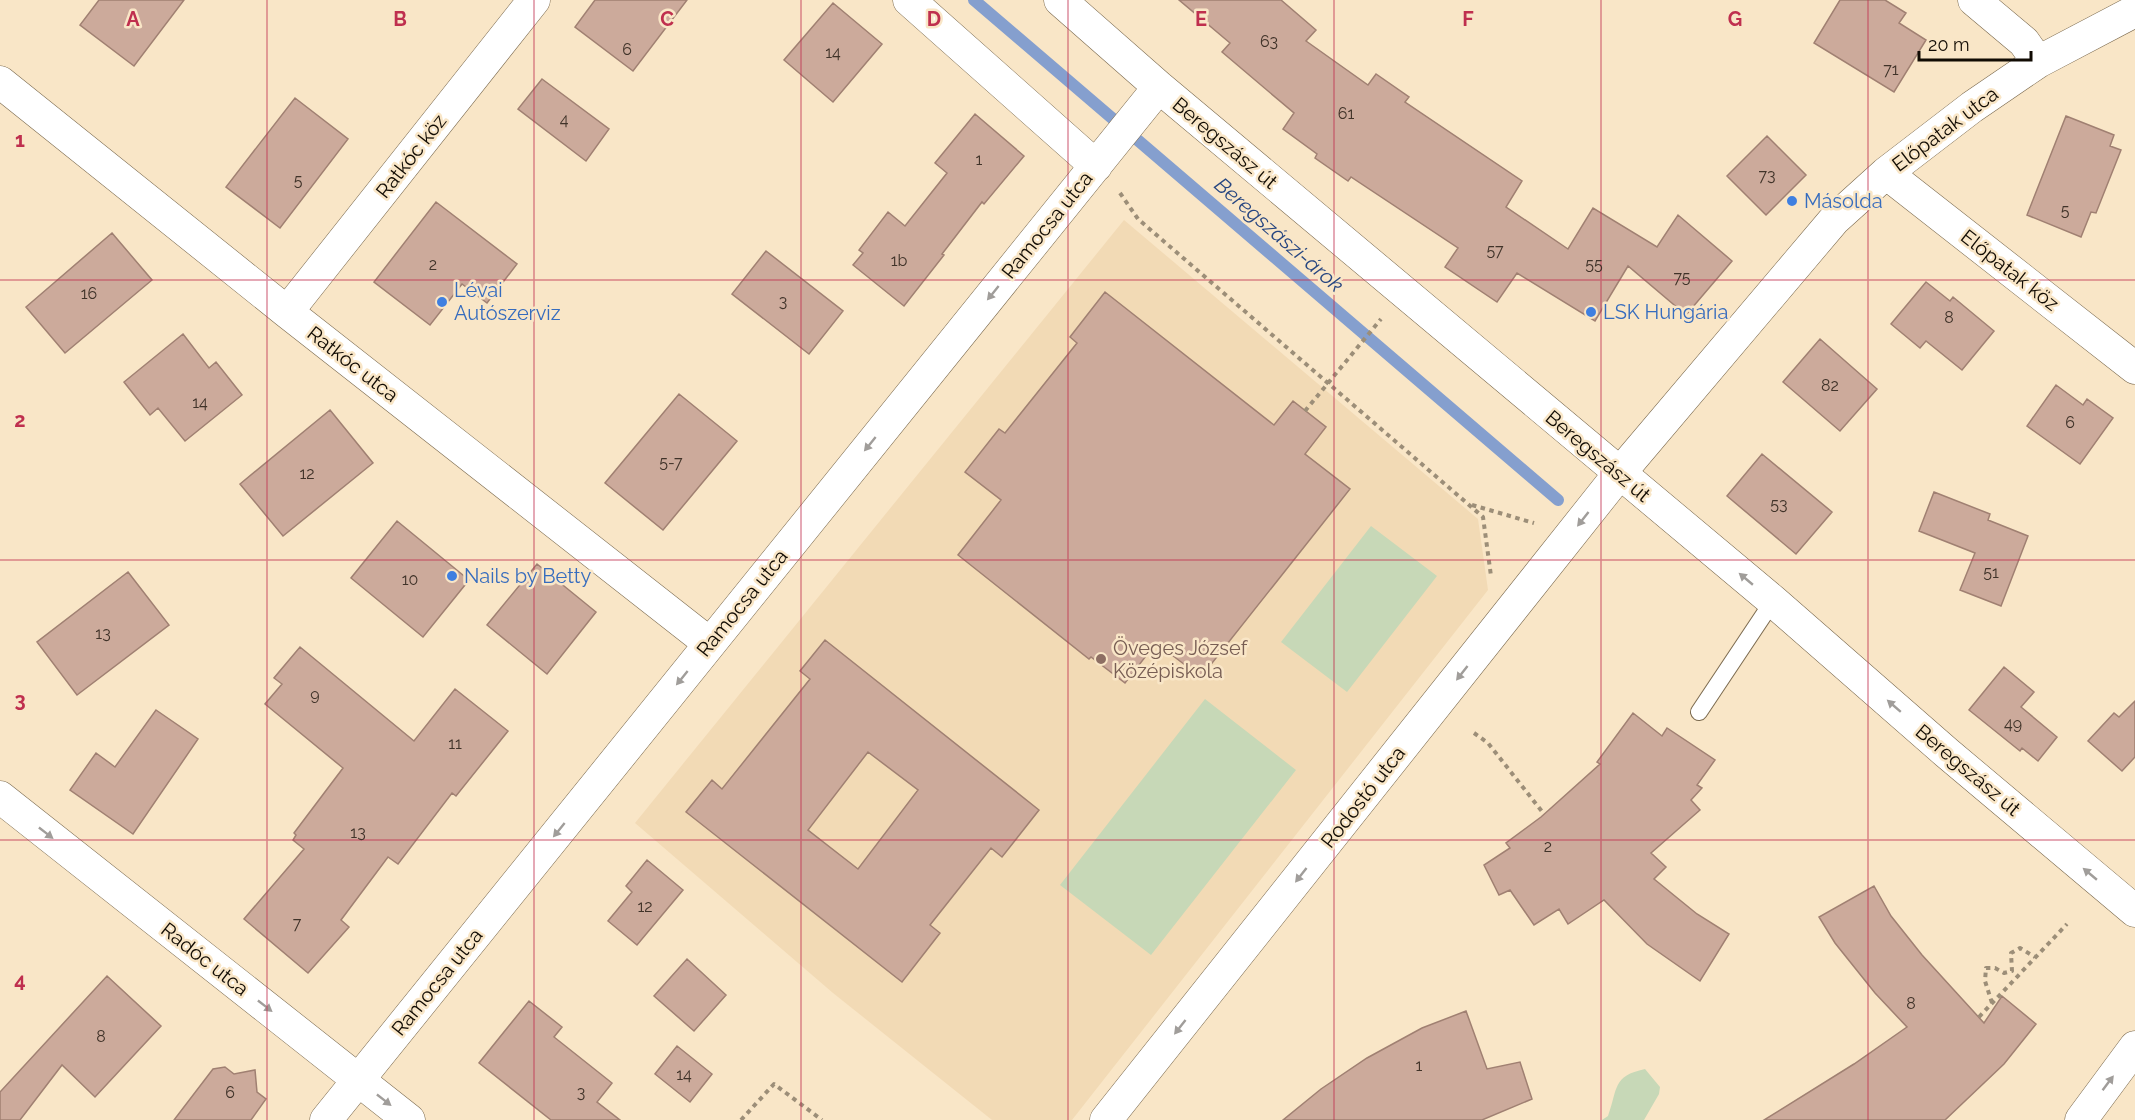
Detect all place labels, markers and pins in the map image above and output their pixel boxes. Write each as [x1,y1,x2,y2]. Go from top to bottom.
place label: Másolda [1804,189,1883,213]
marker: Másolda [1785,194,1799,208]
place label: Lévai Autószerviz [454,278,561,325]
marker: Lévai Autószerviz [435,295,449,309]
place label: LSK Hungária [1603,300,1728,324]
marker: LSK Hungária [1584,305,1598,319]
place label: Nails by Betty [464,564,592,588]
marker: Nails by Betty [445,569,459,583]
place label: Öveges József Középiskola [1113,636,1249,683]
marker: Öveges József Középiskola [1094,652,1108,666]

